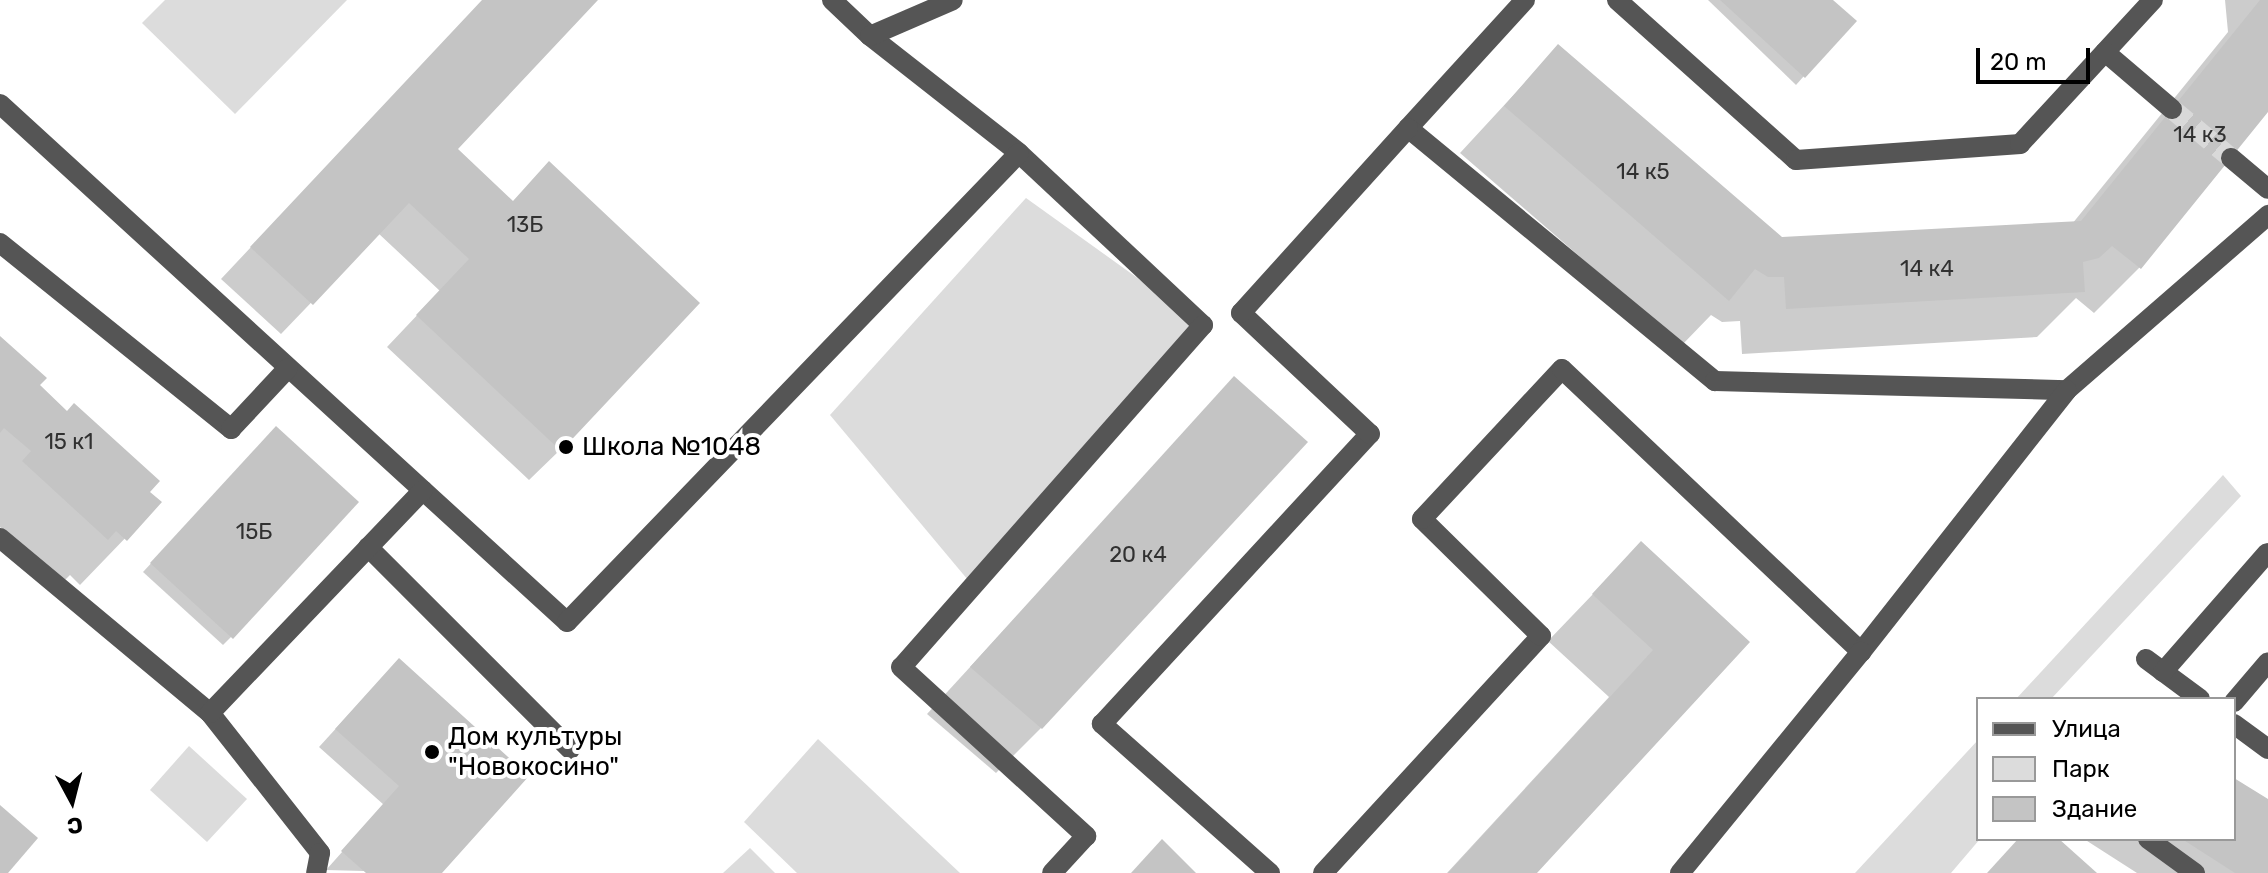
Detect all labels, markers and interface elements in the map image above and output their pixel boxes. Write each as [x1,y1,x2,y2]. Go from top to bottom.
scale bar [1980,32,2094,82]
text: 20 m [1990,48,2047,76]
house number: 14 к3 [2173,122,2227,148]
house number: 14 к5 [1616,159,1670,185]
house number: 13Б [507,212,543,238]
house number: 14 к4 [1900,256,1954,282]
house number: 15 к1 [44,429,94,455]
place label: Школа №1048 [582,431,761,463]
marker: Школа №1048 [557,438,575,456]
house number: 15Б [236,519,272,545]
house number: 20 к4 [1109,542,1167,568]
legend [1976,697,2236,841]
text: Улица [2052,715,2121,743]
place label: Дом культуры "Новокосино" [448,721,622,782]
marker: Дом культуры "Новокосино" [423,743,441,761]
text: Парк [2052,755,2110,783]
north arrow [32,761,112,841]
text: Здание [2052,795,2137,823]
text: С [66,811,84,840]

